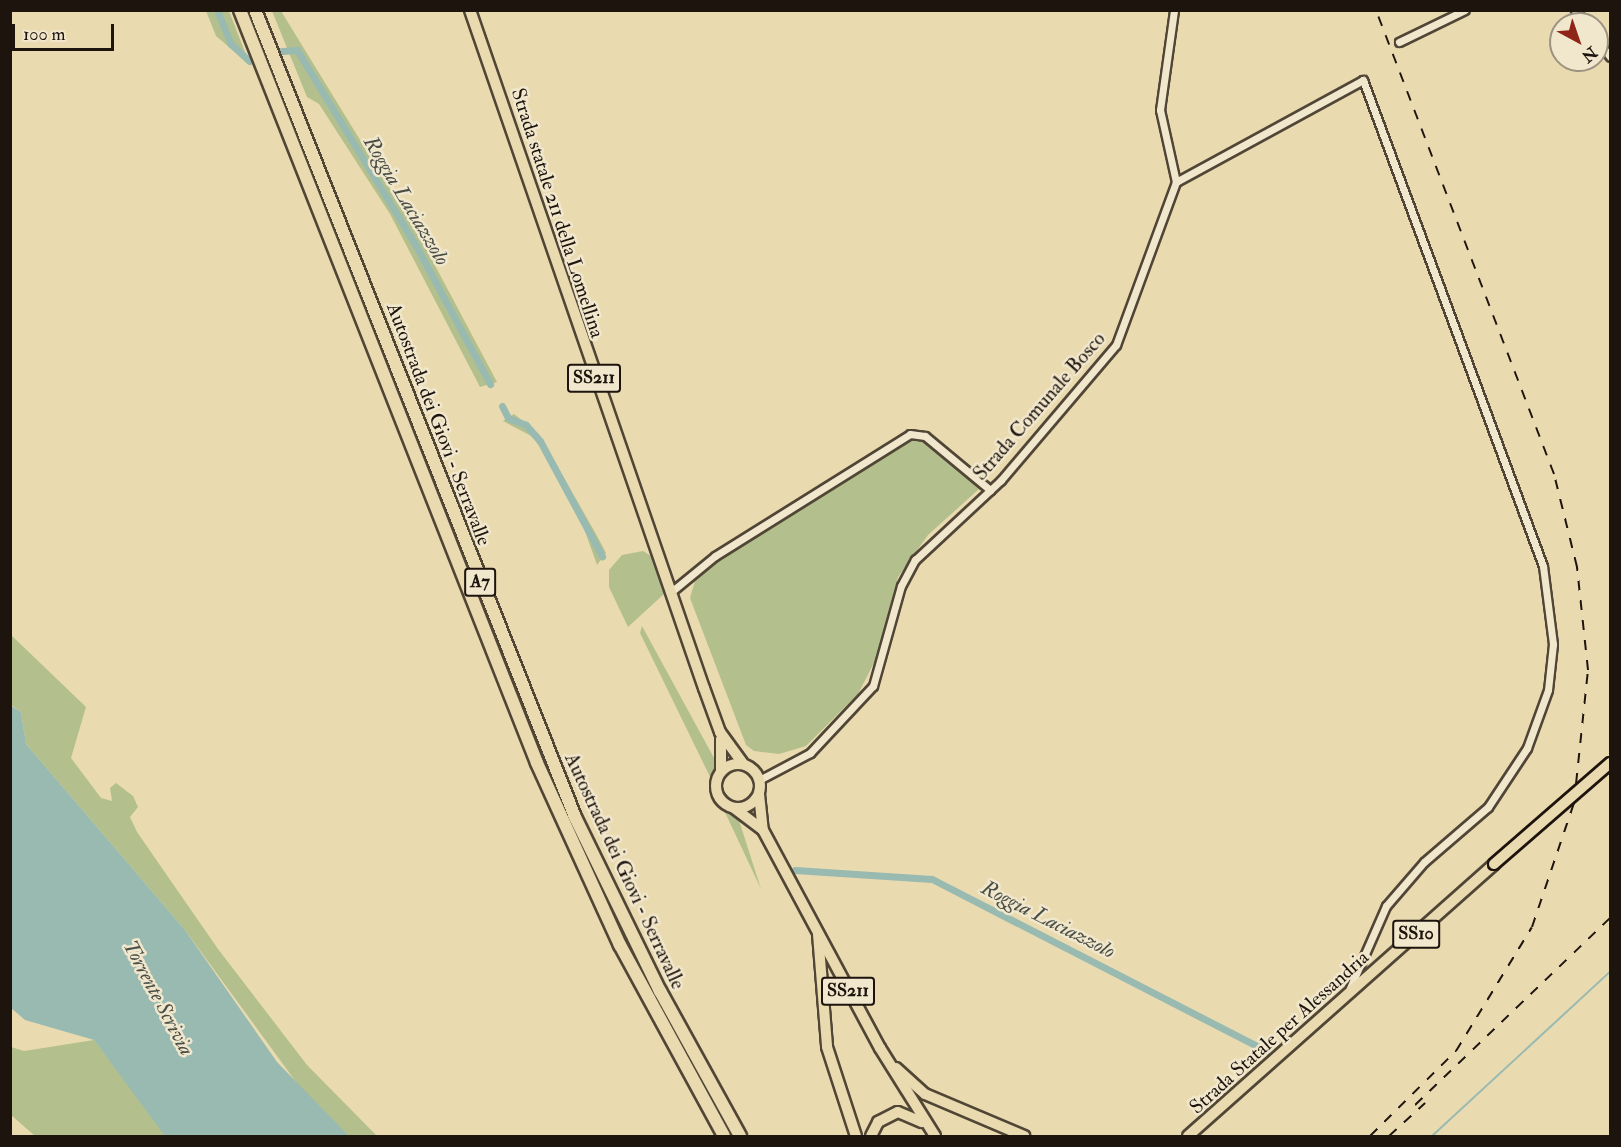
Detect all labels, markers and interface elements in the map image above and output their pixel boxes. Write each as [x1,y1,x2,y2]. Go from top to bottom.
scale bar [15,12,117,50]
north arrow [1549,12,1609,72]
text: 100 m [23,23,66,46]
text: N [1577,42,1601,67]
street label: Strada statale 211 della Lomellina [506,85,610,341]
water label: Roggia Laciazzolo [357,132,455,270]
street label: Autostrada dei Giovi - Serravalle [382,299,496,549]
street label: Strada Comunale Bosco [968,327,1110,485]
road number: SS211 [567,363,621,393]
road number: A7 [464,567,496,597]
street label: Autostrada dei Giovi - Serravalle [560,749,690,993]
water label: Roggia Laciazzolo [977,875,1119,965]
road number: SS10 [1392,919,1440,949]
water label: Torrente Scrivia [117,936,199,1060]
street label: Strada Statale per Alessandria [1184,945,1374,1119]
road number: SS211 [821,976,875,1006]

